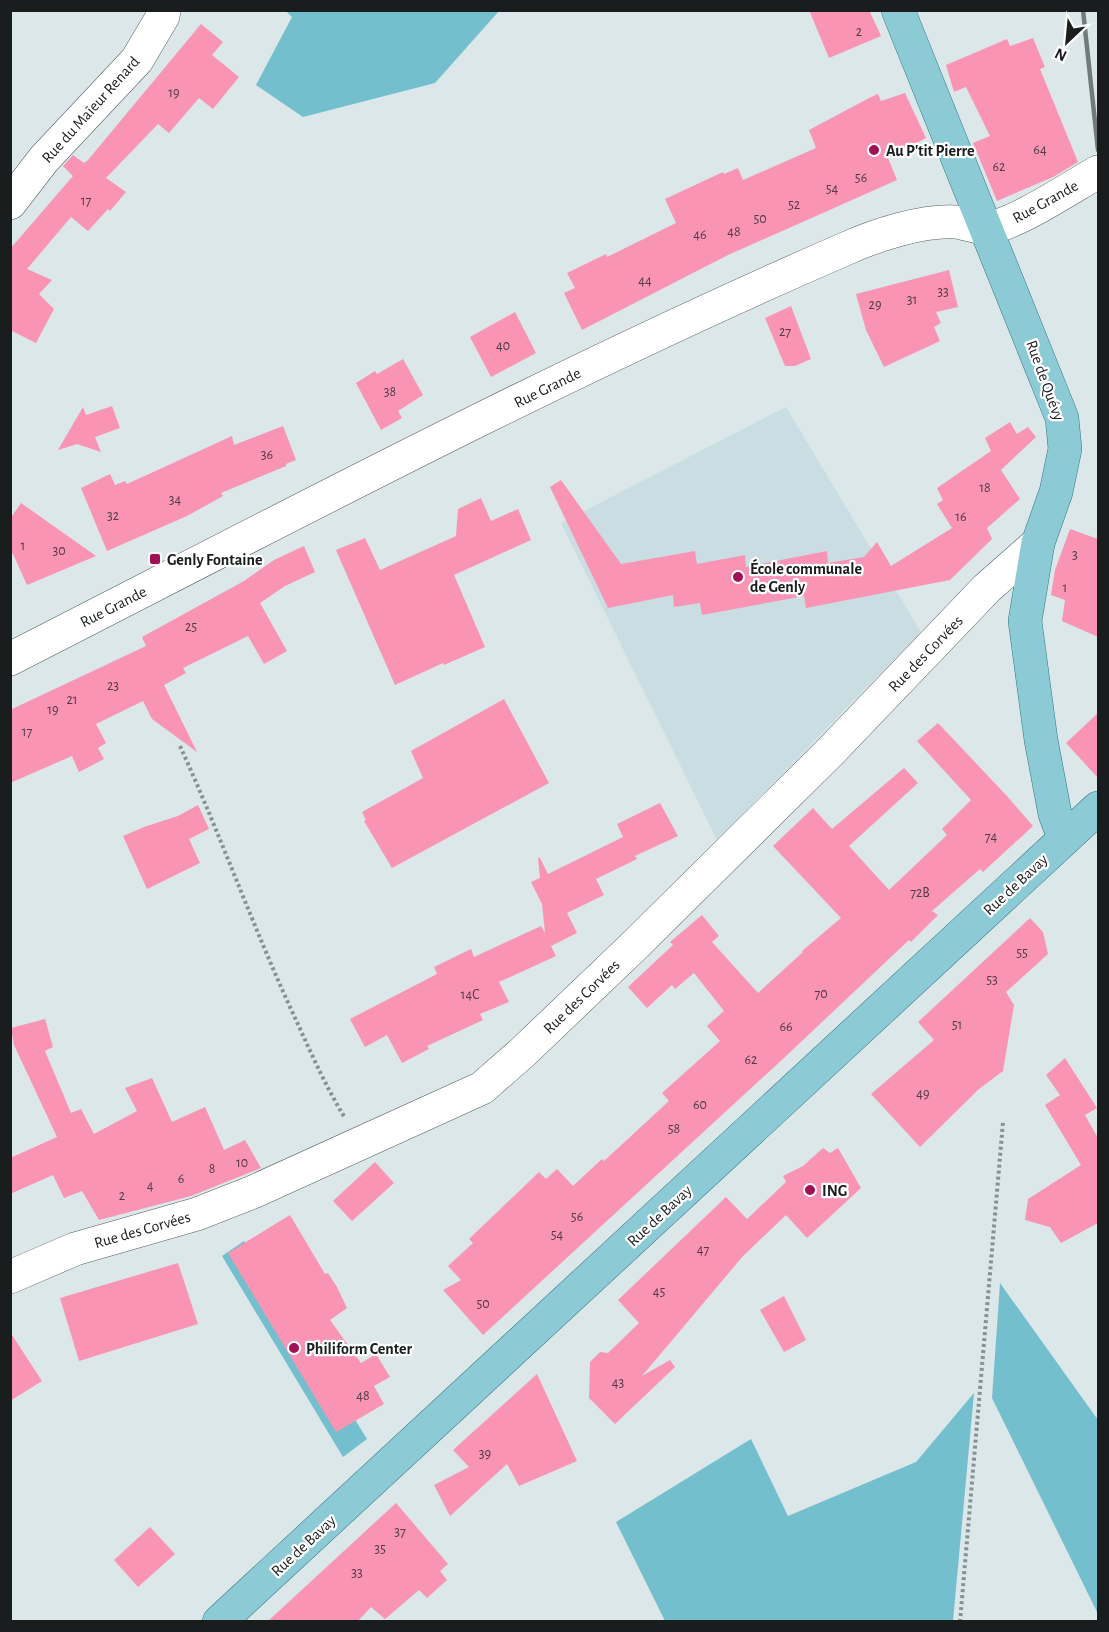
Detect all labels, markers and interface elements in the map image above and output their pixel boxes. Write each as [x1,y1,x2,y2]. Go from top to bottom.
north arrow [1037,12,1097,72]
house number: 2 [856,25,862,39]
text: N [1052,45,1069,64]
street label: Rue du Maïeur Renard [39,53,143,166]
house number: 19 [168,86,180,100]
marker: Au P'tit Pierre [867,143,881,157]
place label: Au P'tit Pierre [886,143,975,159]
house number: 64 [1033,143,1047,157]
house number: 62 [993,160,1005,174]
house number: 56 [855,171,867,185]
street label: Rue Grande [1010,177,1081,226]
house number: 54 [826,182,839,196]
house number: 17 [81,194,91,208]
house number: 52 [788,198,800,212]
house number: 50 [753,212,767,226]
house number: 48 [727,225,741,239]
house number: 46 [693,228,707,242]
house number: 44 [638,274,652,288]
house number: 33 [937,285,949,299]
house number: 31 [907,293,917,307]
house number: 29 [869,298,881,312]
house number: 27 [779,325,791,339]
street label: Rue de Quévy [1022,338,1067,423]
house number: 40 [496,339,510,353]
street label: Rue Grande [511,365,583,411]
house number: 38 [384,385,396,399]
house number: 36 [261,448,273,462]
house number: 18 [979,481,991,495]
house number: 34 [169,493,182,507]
house number: 32 [107,509,119,523]
house number: 16 [955,510,967,524]
house number: 1 [21,539,25,553]
house number: 30 [52,544,66,558]
house number: 3 [1072,548,1078,562]
marker: Genly Fontaine [148,552,162,566]
place label: Genly Fontaine [167,552,263,569]
place label: École communale de Genly [750,558,862,596]
marker: École communale de Genly [731,570,745,584]
house number: 1 [1063,581,1067,595]
street label: Rue Grande [78,583,149,630]
street label: Rue des Corvées [886,612,966,695]
house number: 25 [185,620,197,634]
house number: 23 [107,679,119,693]
house number: 21 [66,693,78,707]
house number: 19 [47,703,59,717]
house number: 17 [22,725,32,739]
house number: 74 [985,830,998,844]
street label: Rue de Bavay [980,851,1052,919]
house number: 72B [910,886,930,900]
house number: 55 [1016,946,1028,960]
street label: Rue des Corvées [540,956,623,1037]
house number: 53 [986,973,998,987]
house number: 70 [814,987,828,1001]
house number: 14C [461,988,479,1002]
house number: 51 [952,1018,962,1032]
house number: 66 [779,1020,793,1034]
house number: 62 [745,1053,757,1067]
house number: 49 [916,1087,930,1101]
house number: 60 [693,1098,707,1112]
house number: 58 [668,1122,680,1136]
house number: 10 [236,1156,248,1170]
house number: 8 [209,1162,215,1176]
house number: 6 [178,1172,184,1186]
house number: 4 [147,1179,154,1193]
street label: Rue de Bavay [624,1182,696,1250]
marker: ING [803,1183,817,1197]
place label: ING [822,1183,847,1199]
house number: 2 [119,1189,125,1203]
street label: Rue des Corvées [92,1209,192,1251]
house number: 56 [571,1210,583,1224]
house number: 54 [551,1228,564,1242]
house number: 47 [697,1243,709,1257]
house number: 45 [653,1285,665,1299]
house number: 50 [476,1297,490,1311]
marker: Philiform Center [287,1341,301,1355]
place label: Philiform Center [306,1341,413,1357]
house number: 43 [612,1376,624,1390]
house number: 48 [356,1389,370,1403]
house number: 39 [479,1447,491,1461]
street label: Rue de Bavay [268,1512,340,1580]
house number: 37 [394,1525,406,1539]
house number: 35 [374,1542,386,1556]
house number: 33 [351,1566,363,1580]

